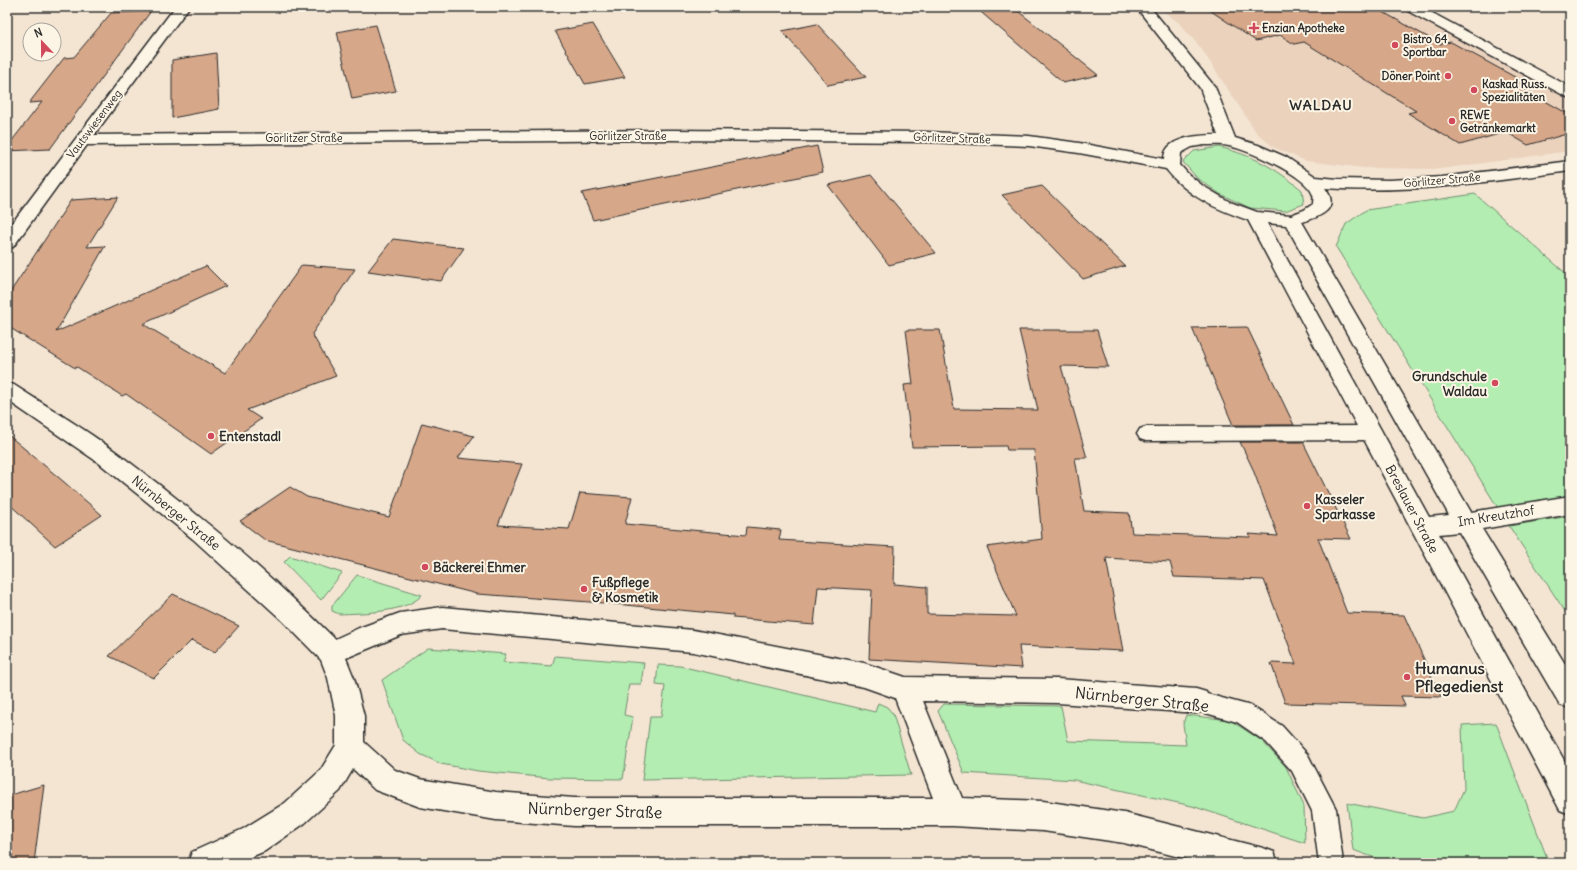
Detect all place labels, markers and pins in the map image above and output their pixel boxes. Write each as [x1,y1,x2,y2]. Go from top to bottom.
place label: Enzian Apotheke [1262,21,1345,36]
marker: Enzian Apotheke [1249,23,1259,33]
place label: Bistro 64 Sportbar [1403,32,1448,60]
marker: Bistro 64 Sportbar [1390,40,1400,50]
place label: Döner Point [1382,69,1440,83]
marker: Döner Point [1443,71,1453,81]
place label: Kaskad Russ. Spezialitäten [1482,77,1547,105]
marker: Kaskad Russ. Spezialitäten [1469,85,1479,95]
place label: REWE Getränkemarkt [1460,108,1536,135]
marker: REWE Getränkemarkt [1447,116,1457,126]
place label: Grundschule Waldau [1412,368,1487,400]
marker: Grundschule Waldau [1490,378,1500,388]
place label: Entenstadl [219,428,281,445]
marker: Entenstadl [206,431,216,441]
place label: Kasseler Sparkasse [1315,491,1375,523]
marker: Kasseler Sparkasse [1302,501,1312,511]
place label: Bäckerei Ehmer [433,559,527,576]
marker: Bäckerei Ehmer [420,562,430,572]
place label: Fußpflege & Kosmetik [592,574,659,606]
marker: Fußpflege & Kosmetik [579,584,589,594]
place label: Humanus Pflegedienst [1415,658,1504,697]
marker: Humanus Pflegedienst [1402,672,1412,682]

